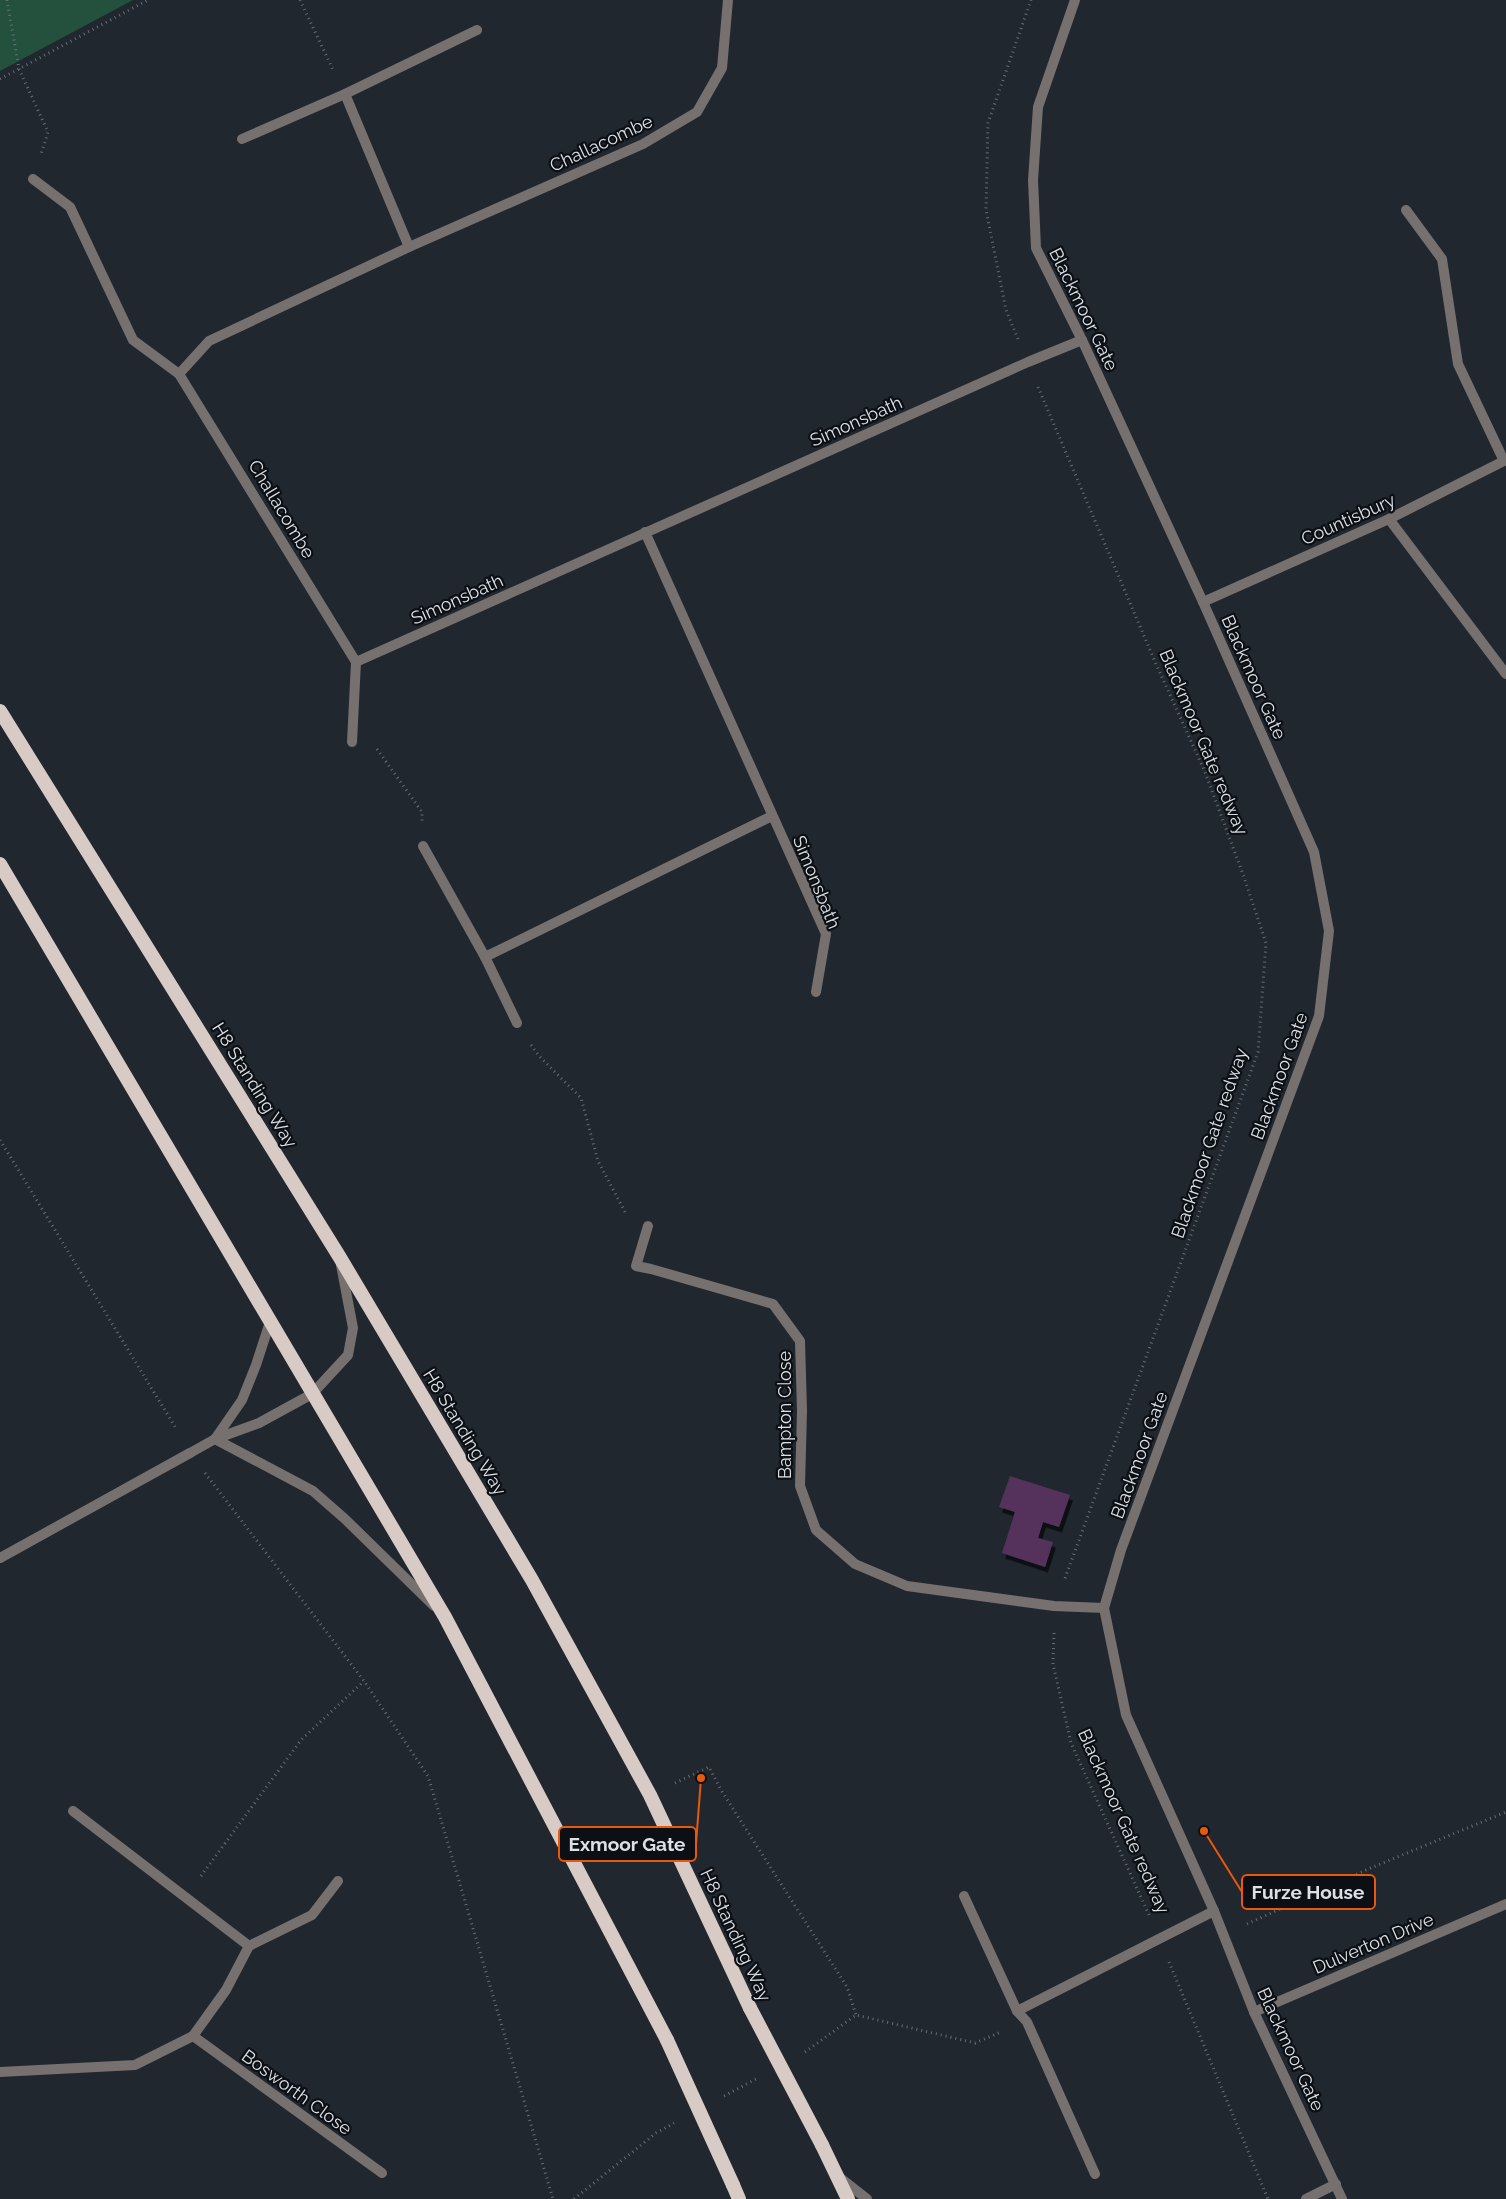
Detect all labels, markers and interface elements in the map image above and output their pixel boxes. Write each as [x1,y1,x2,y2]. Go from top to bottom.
street label: Challacombe [546,110,656,176]
street label: Blackmoor Gate [1045,244,1123,374]
street label: Simonsbath [807,391,905,451]
street label: Challacombe [244,456,320,562]
street label: Countisbury [1298,489,1398,549]
street label: Simonsbath [408,569,506,629]
street label: Blackmoor Gate [1217,612,1291,743]
street label: Blackmoor Gate redway [1155,646,1253,838]
street label: Simonsbath [789,832,845,932]
street label: Blackmoor Gate [1246,1009,1312,1142]
street label: H8 Standing Way [208,1019,302,1152]
street label: Blackmoor Gate redway [1167,1045,1252,1241]
street label: Bampton Close [774,1350,795,1479]
street label: H8 Standing Way [419,1365,511,1499]
street label: Blackmoor Gate [1106,1388,1172,1521]
street label: Blackmoor Gate redway [1074,1726,1174,1917]
callout: Exmoor Gate [559,1827,696,1861]
text: Exmoor Gate [569,1833,685,1855]
street label: H8 Standing Way [696,1866,776,2005]
callout: Furze House [1242,1875,1375,1909]
text: Furze House [1252,1881,1364,1903]
street label: Dulverton Drive [1310,1908,1437,1978]
street label: Blackmoor Gate [1253,1984,1329,2114]
street label: Bosworth Close [238,2045,356,2139]

